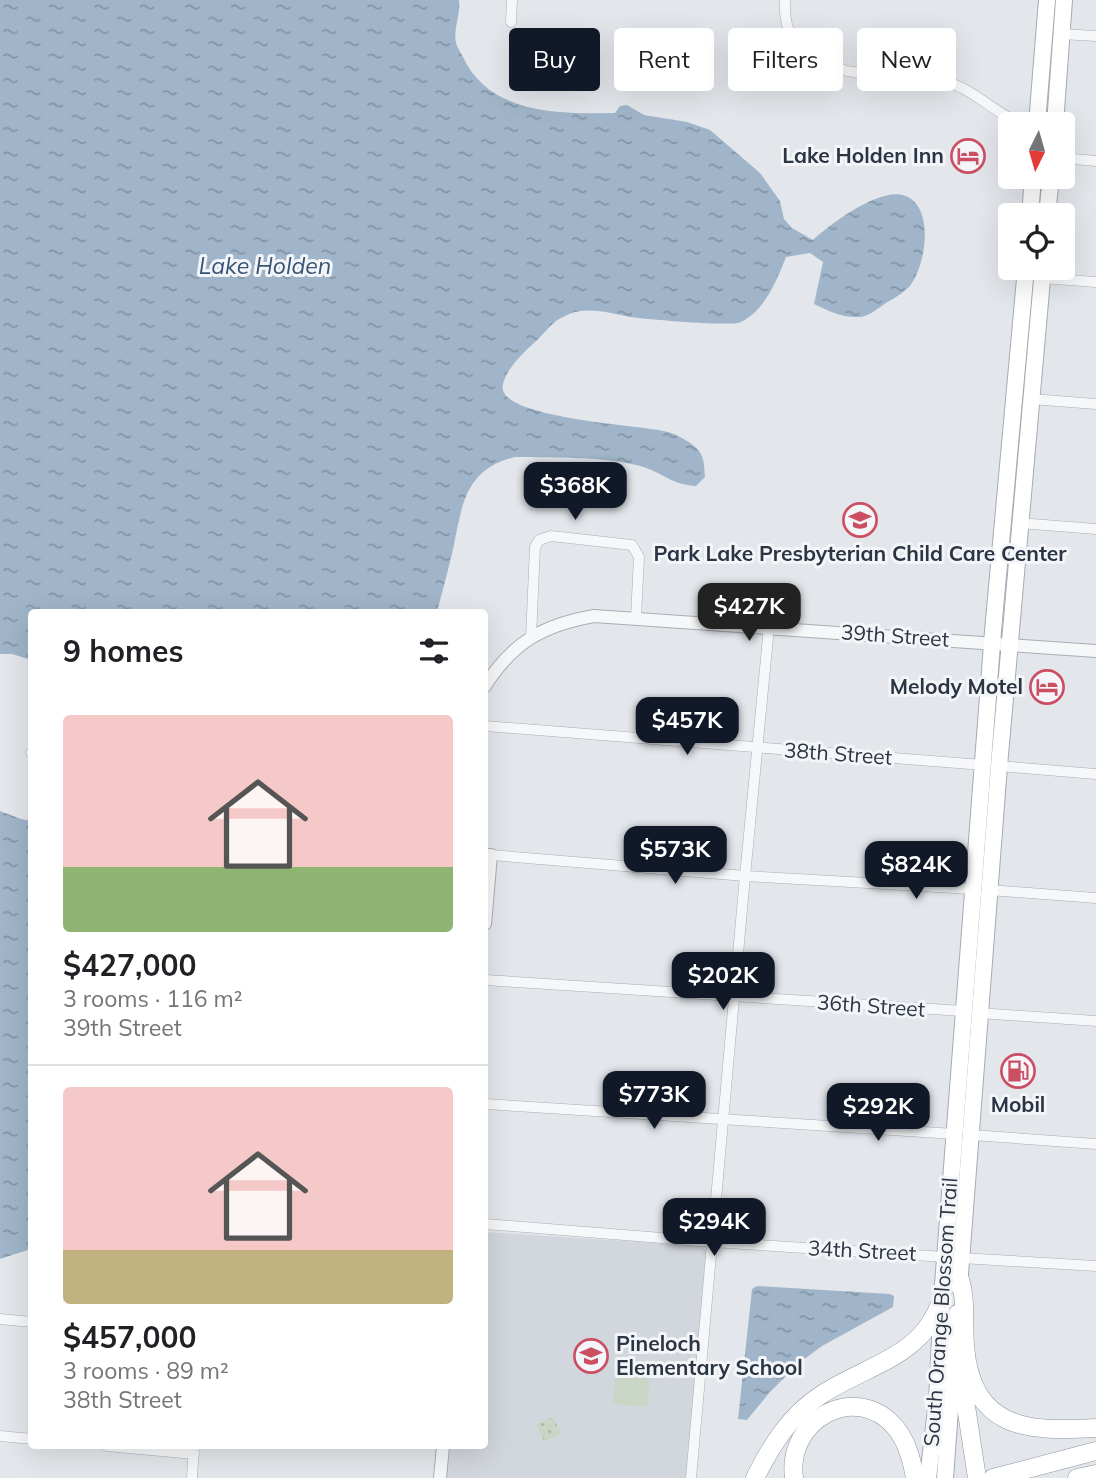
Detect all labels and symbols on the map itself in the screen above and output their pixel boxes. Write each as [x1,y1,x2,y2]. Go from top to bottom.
north arrow [998,112,1074,189]
hotel icon: Lake Holden Inn [949,137,987,175]
place label: Lake Holden Inn [782,142,944,168]
water label: Lake Holden [199,251,331,280]
pin: $368K [526,462,624,522]
school or university icon: Park Lake Presbyterian Child Care Center [841,501,879,539]
place label: Park Lake Presbyterian Child Care Center [653,540,1067,566]
pin: $427K [700,584,798,643]
street label: 39th Street [840,618,950,652]
hotel icon: Melody Motel [1028,668,1066,706]
place label: Melody Motel [890,673,1023,699]
pin: $457K [638,698,736,757]
street label: 38th Street [783,736,893,770]
pin: $573K [626,826,724,886]
pin: $824K [867,842,965,901]
pin: $202K [674,953,772,1012]
street label: 36th Street [816,988,926,1022]
fuel station icon: Mobil [999,1052,1037,1090]
pin: $773K [605,1072,703,1131]
pin: $292K [829,1084,927,1143]
place label: Mobil [991,1091,1045,1117]
street label: South Orange Blossom Trail [918,1176,962,1447]
pin: $294K [665,1198,763,1258]
street label: 34th Street [807,1234,917,1266]
place label: Pineloch Elementary School [616,1330,803,1380]
school or university icon: Pineloch Elementary School [572,1337,610,1375]

